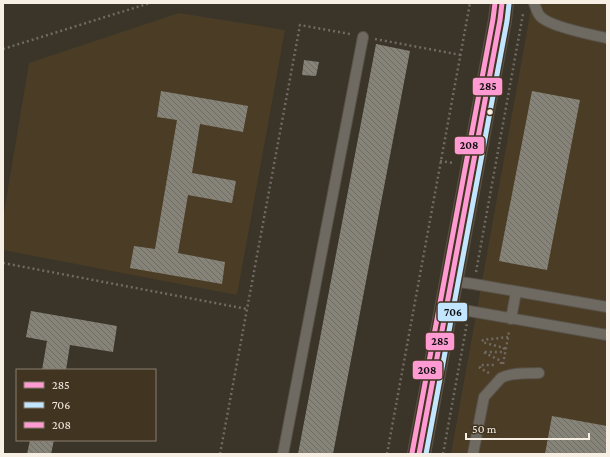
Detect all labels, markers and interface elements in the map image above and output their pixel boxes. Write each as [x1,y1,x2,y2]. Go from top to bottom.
line badge: 285 [472,77,503,96]
text: 285 [479,80,497,92]
unlabelled marker [485,107,495,117]
line badge: 208 [454,136,485,155]
text: 208 [460,139,478,151]
line badge: 706 [437,302,468,322]
text: 706 [444,306,462,318]
line badge: 285 [425,332,455,351]
text: 285 [431,335,449,347]
line badge: 208 [412,360,443,380]
text: 208 [418,364,436,376]
legend [16,369,156,441]
text: 285 [52,378,70,392]
text: 706 [52,398,70,412]
scale bar [466,415,589,441]
text: 208 [52,418,71,432]
text: 50 m [472,422,497,436]

